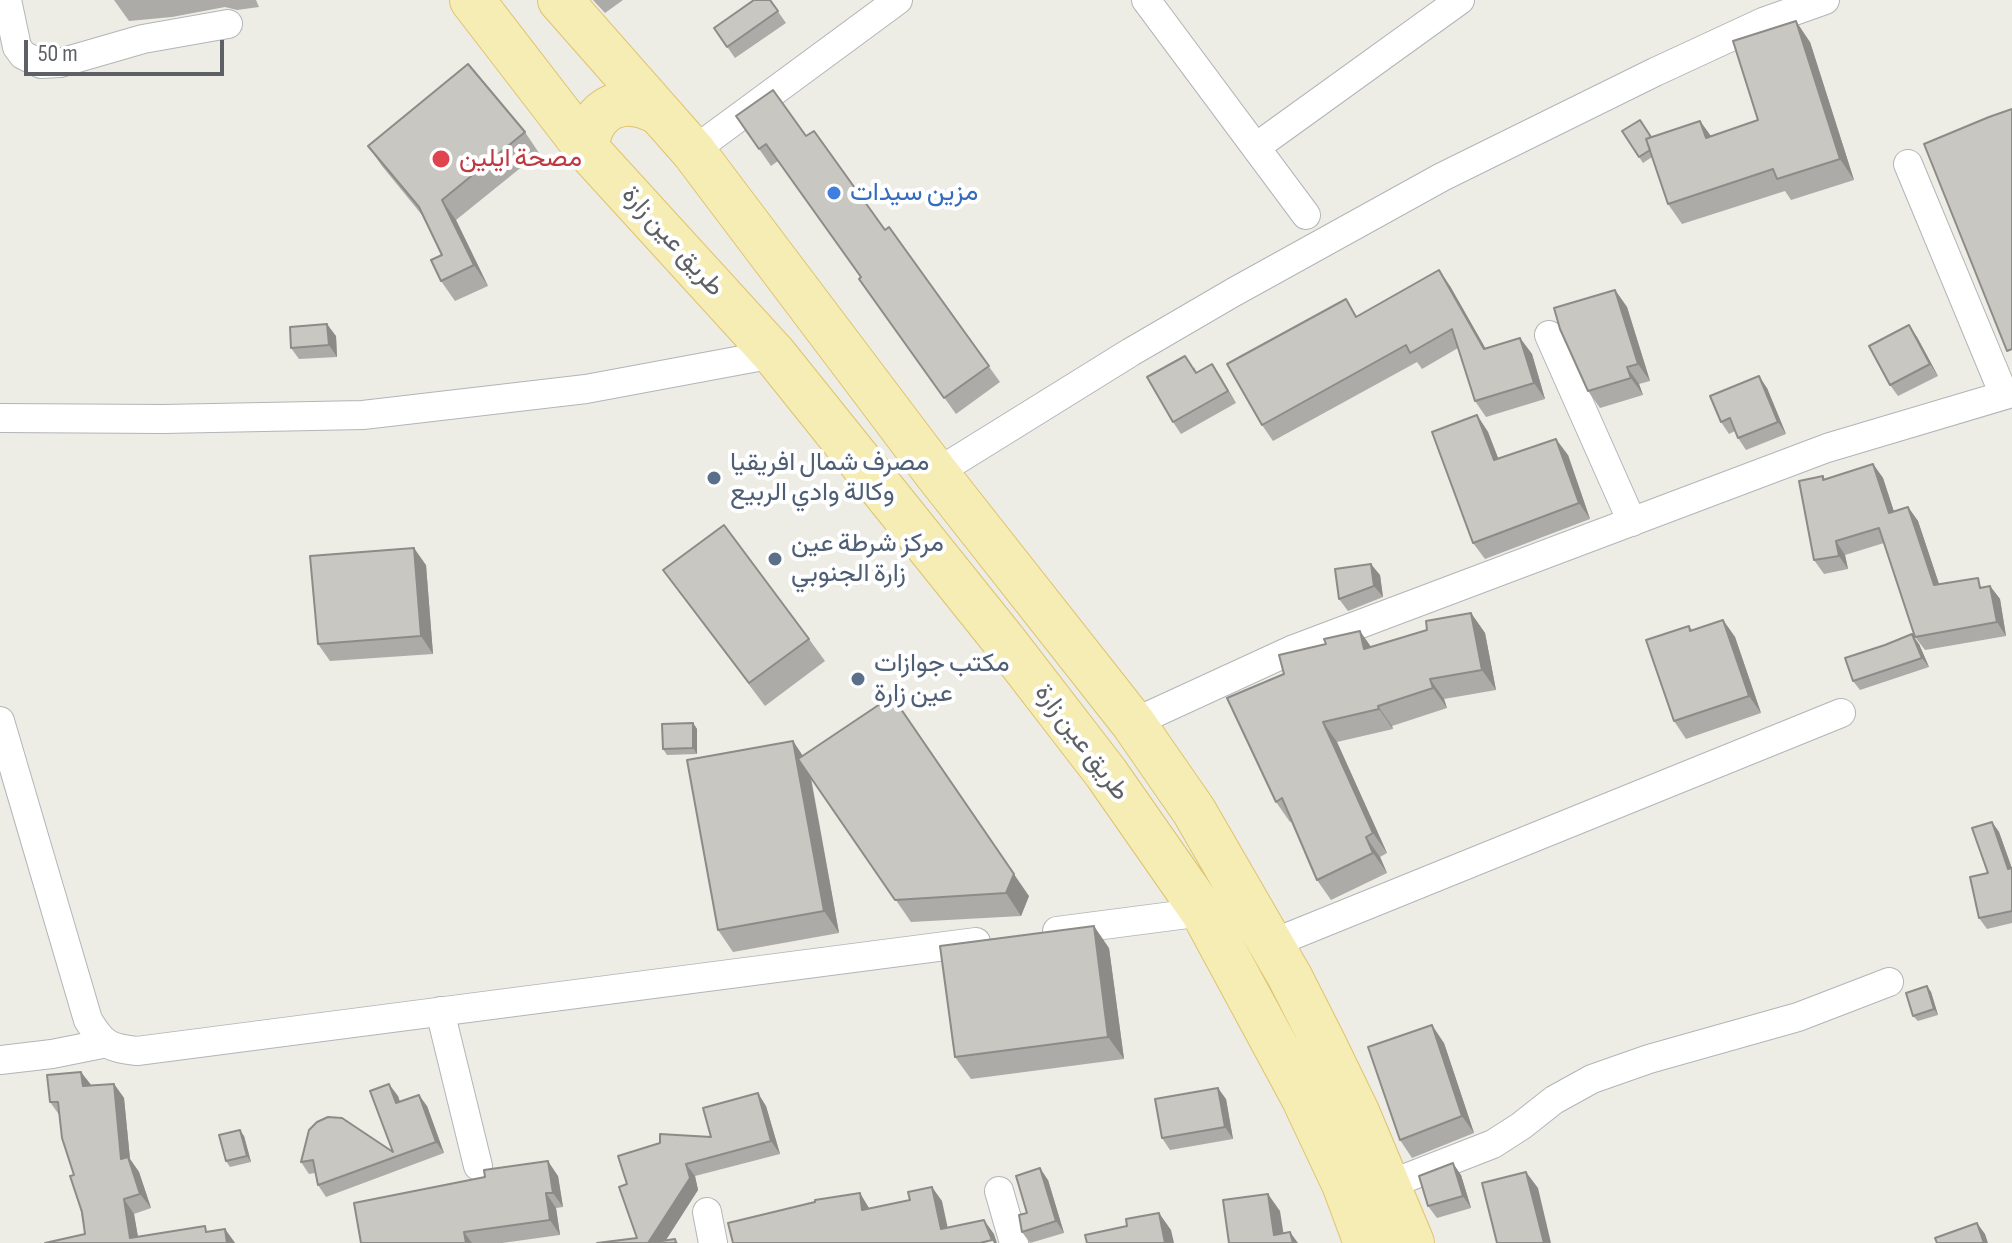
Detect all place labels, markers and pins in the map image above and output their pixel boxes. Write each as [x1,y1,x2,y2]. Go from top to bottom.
place label: مصحة ايلين [459,143,582,175]
marker: مصحة ايلين [430,148,452,170]
place label: مزين سيدات [850,177,978,209]
marker: مزين سيدات [825,184,843,202]
place label: مصرف شمال افريقيا وكالة وادي الربيع [730,447,929,508]
marker: مصرف شمال افريقيا وكالة وادي الربيع [705,469,723,487]
place label: مركز شرطة عين زارة الجنوبي [791,528,944,590]
marker: مركز شرطة عين زارة الجنوبي [766,550,784,568]
place label: مكتب جوازات عين زارة [874,648,1010,710]
marker: مكتب جوازات عين زارة [849,670,867,688]

